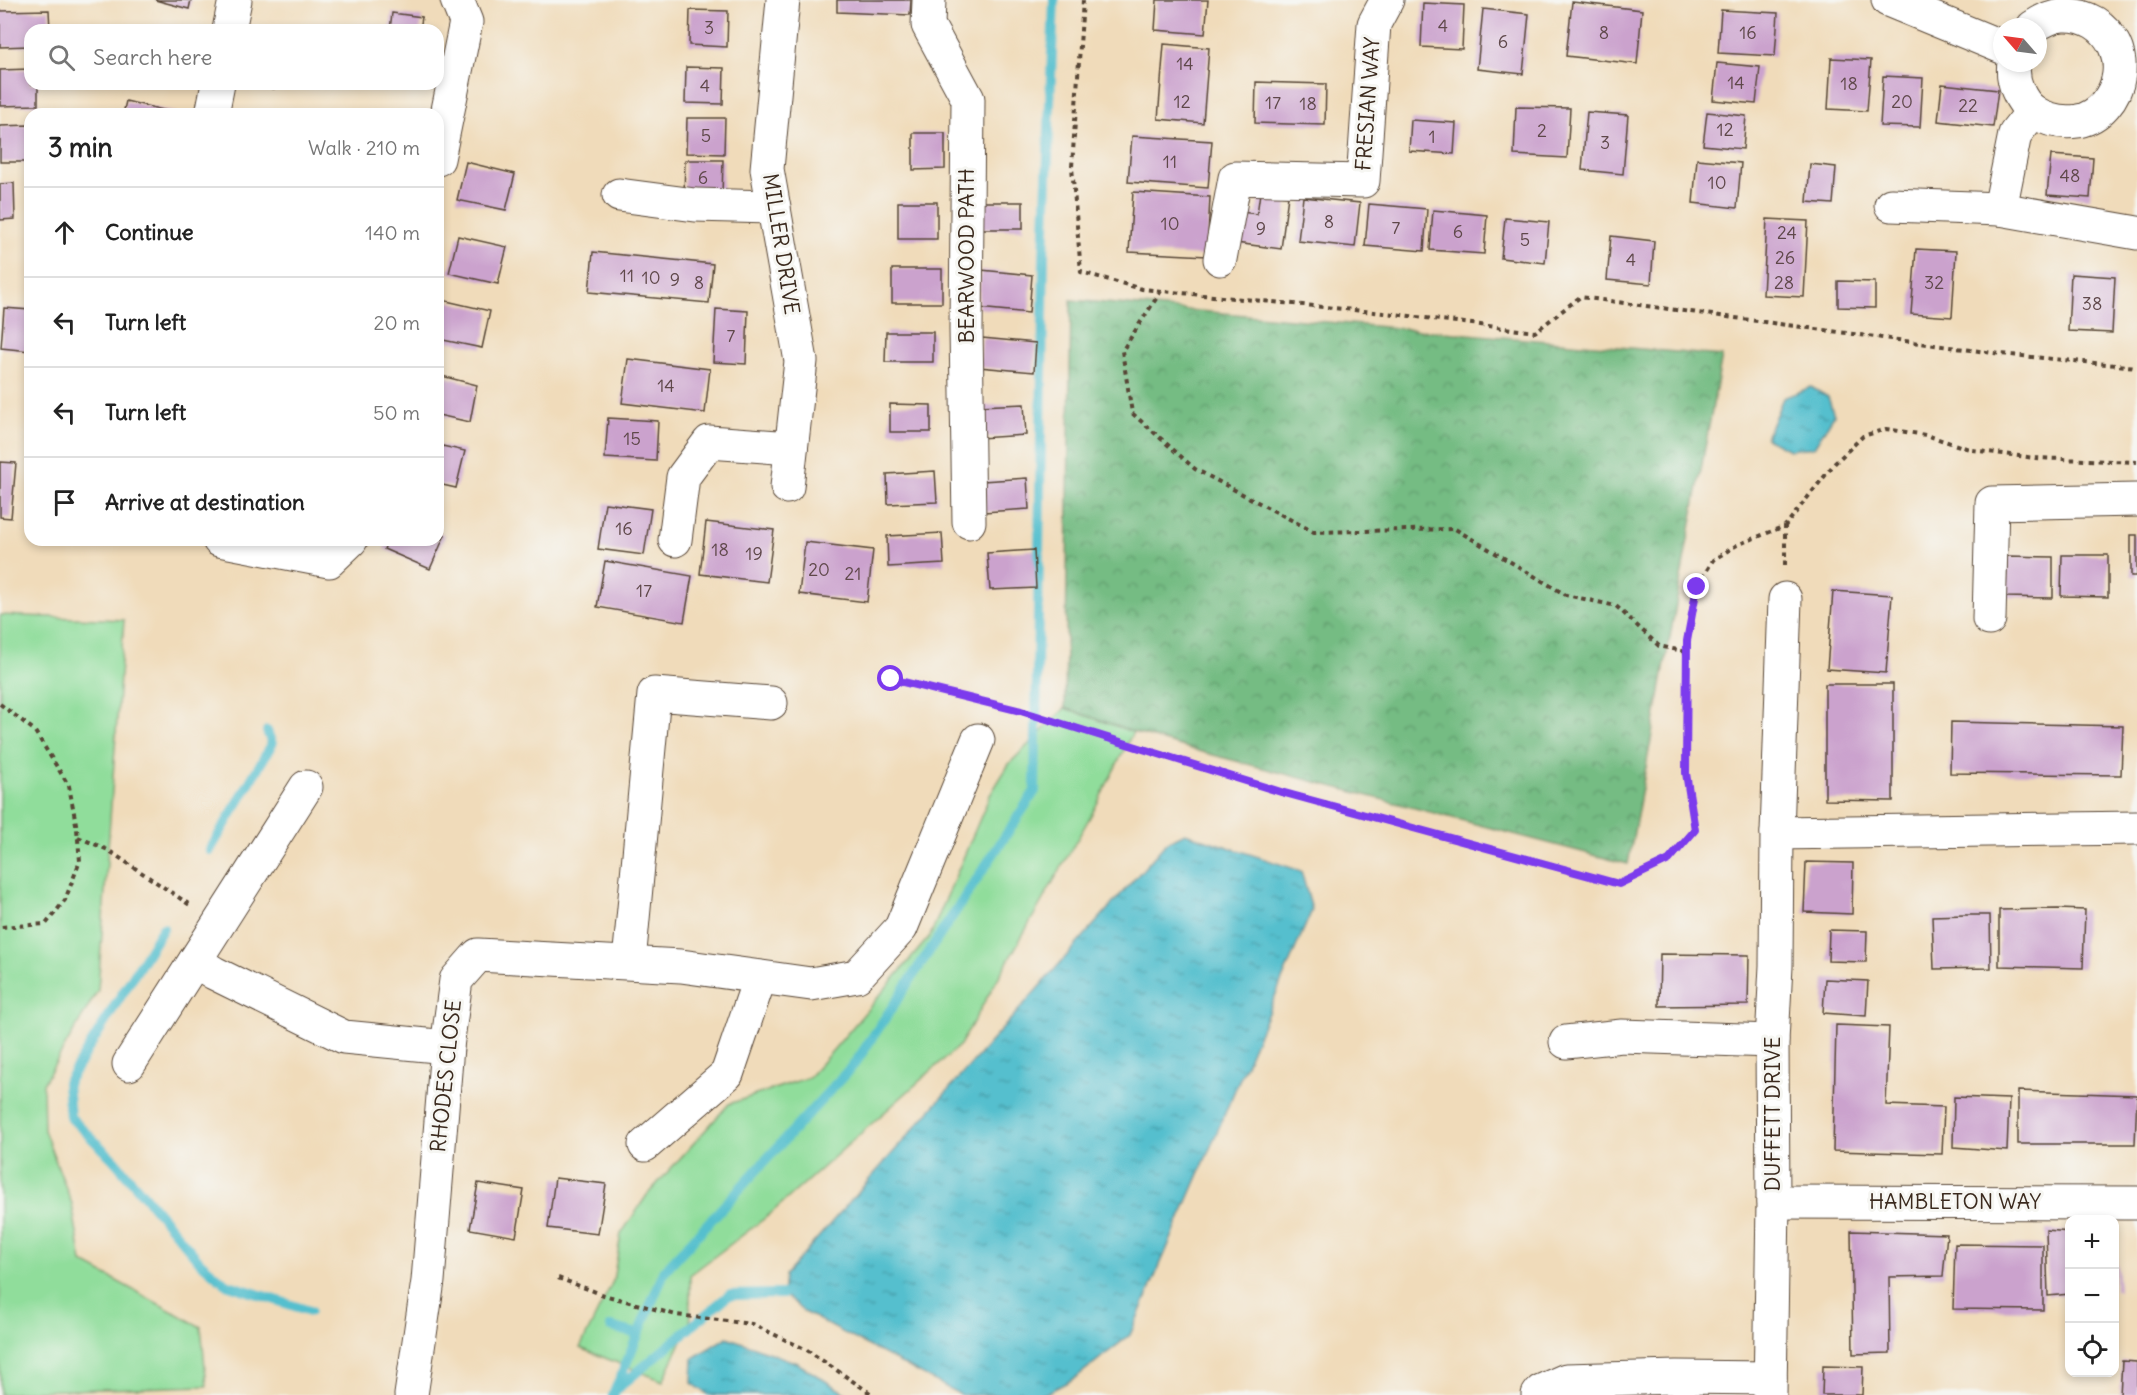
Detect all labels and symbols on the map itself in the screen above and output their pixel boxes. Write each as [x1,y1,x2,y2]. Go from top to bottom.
house number: 4 [1438,14,1448,37]
house number: 3 [704,16,714,39]
north arrow [1993,18,2047,72]
house number: 8 [1599,21,1609,44]
house number: 16 [1739,21,1757,44]
house number: 6 [1498,30,1508,53]
street label: FRESIAN WAY [1349,36,1386,172]
house number: 14 [1176,52,1194,75]
house number: 14 [1727,71,1745,94]
house number: 18 [1840,72,1858,95]
house number: 4 [700,74,710,97]
house number: 12 [1173,90,1191,113]
house number: 20 [1891,90,1913,113]
house number: 17 [1265,91,1281,114]
house number: 18 [1299,92,1317,115]
house number: 22 [1958,94,1978,117]
house number: 12 [1716,118,1734,141]
house number: 2 [1537,119,1547,142]
house number: 5 [701,124,711,147]
house number: 1 [1428,125,1436,148]
house number: 3 [1600,131,1610,154]
house number: 11 [1163,150,1177,173]
house number: 48 [2060,164,2080,187]
house number: 6 [698,166,708,189]
street label: BEARWOOD PATH [953,169,980,344]
street label: MILLER DRIVE [757,171,806,316]
house number: 10 [1708,171,1727,194]
house number: 8 [1324,210,1334,233]
house number: 10 [1161,212,1180,235]
house number: 7 [1392,216,1401,239]
house number: 9 [1256,217,1266,240]
house number: 6 [1453,220,1463,243]
house number: 24 [1777,221,1797,244]
house number: 5 [1520,228,1530,251]
house number: 26 [1775,246,1795,269]
house number: 4 [1626,248,1636,271]
house number: 11 [620,264,634,287]
house number: 10 [642,266,661,289]
house number: 9 [670,268,680,291]
house number: 8 [694,271,704,294]
house number: 28 [1774,271,1794,294]
house number: 32 [1924,271,1944,294]
house number: 38 [2082,292,2102,315]
house number: 7 [727,324,736,347]
house number: 14 [657,374,675,397]
house number: 15 [623,427,641,450]
house number: 16 [615,517,633,540]
house number: 18 [711,538,729,561]
house number: 19 [745,542,763,565]
house number: 20 [808,558,830,581]
house number: 21 [844,562,862,585]
route end [1683,573,1709,599]
house number: 17 [636,579,652,602]
route start [877,665,903,691]
street label: RHODES CLOSE [424,998,467,1154]
street label: DUFFETT DRIVE [1759,1036,1786,1192]
street label: HAMBLETON WAY [1869,1188,2041,1215]

